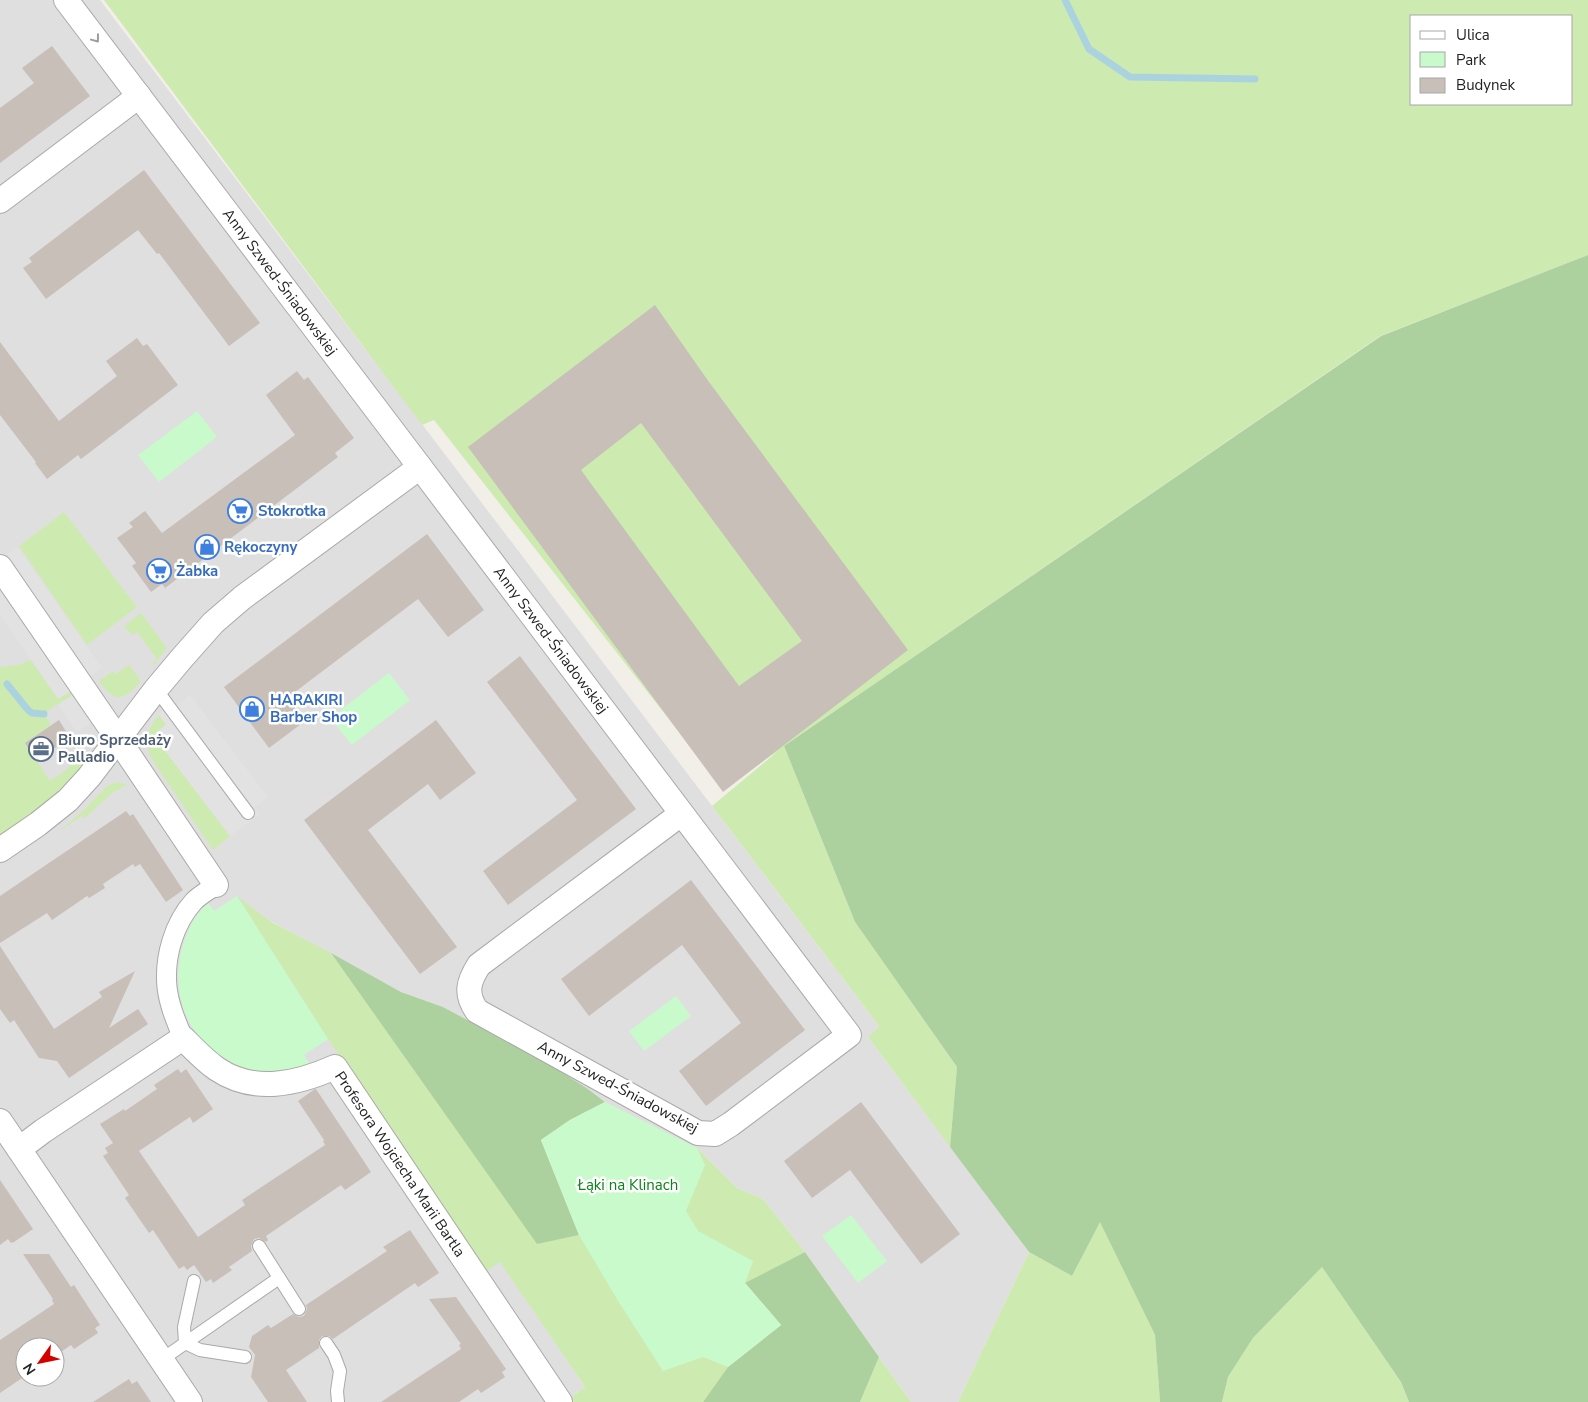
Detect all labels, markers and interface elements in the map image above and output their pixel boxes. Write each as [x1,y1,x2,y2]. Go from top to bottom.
legend [1410,15,1573,105]
text: Ulica [1456,25,1490,45]
one-way arrow [90,33,99,43]
text: Park [1456,50,1486,70]
text: Budynek [1456,75,1516,95]
street label: Anny Szwed-Śniadowskiej [218,204,343,360]
supermarket icon: Stokrotka [227,498,253,524]
place label: Stokrotka [258,501,326,521]
shop icon: Rękoczyny [194,534,220,560]
place label: Rękoczyny [224,537,297,557]
supermarket icon: Żabka [146,558,172,584]
place label: Żabka [176,561,218,581]
street label: Anny Szwed-Śniadowskiej [489,562,614,718]
place label: HARAKIRI Barber Shop [270,690,357,727]
shop icon: HARAKIRI Barber Shop [239,696,265,722]
place label: Biuro Sprzedaży Palladio [58,730,171,767]
office icon: Biuro Sprzedaży Palladio [28,736,54,762]
street label: Anny Szwed-Śniadowskiej [534,1035,702,1138]
street label: Profesora Wojciecha Marii Bartla [330,1067,470,1261]
park label: Łąki na Klinach [577,1175,678,1195]
north arrow [15,1337,65,1387]
text: N [19,1359,40,1378]

